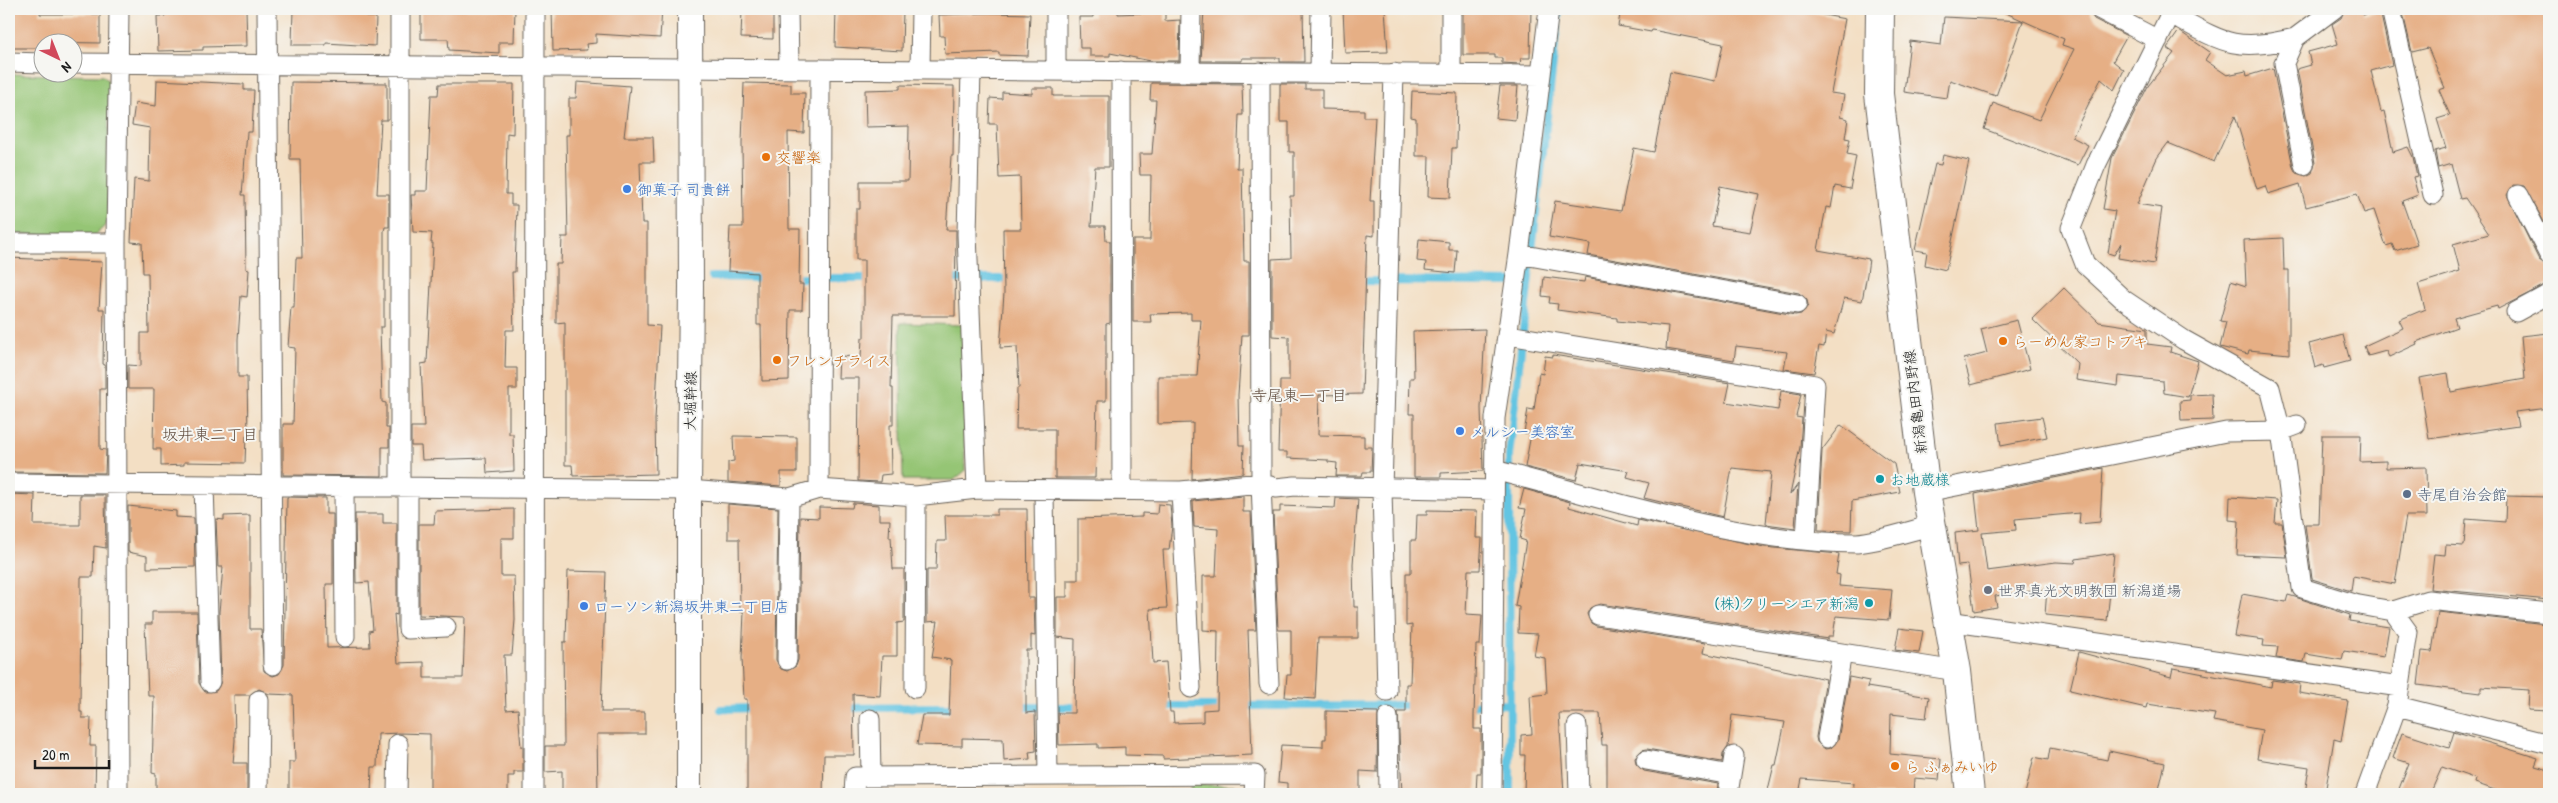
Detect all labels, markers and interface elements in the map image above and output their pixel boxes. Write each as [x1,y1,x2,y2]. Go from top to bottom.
north arrow [32,32,82,82]
text: N [58,58,76,78]
place label: 交響楽 [776,147,821,168]
marker: 交響楽 [760,151,772,163]
place label: 御菓子 司貴餅 [637,179,730,200]
marker: 御菓子 司貴餅 [621,183,633,195]
place label: らーめん家コトブキ [2013,331,2148,352]
marker: らーめん家コトブキ [1997,335,2009,347]
street label: 新潟亀田内野線 [1898,349,1932,455]
place label: フレンチライス [787,350,891,371]
marker: フレンチライス [771,354,783,366]
street label: 大堀幹線 [679,371,701,431]
district label: 寺尾東一丁目 [1251,384,1347,406]
place label: メルシー美容室 [1470,421,1575,442]
district label: 坂井東二丁目 [162,423,258,445]
marker: メルシー美容室 [1454,425,1466,437]
place label: お地蔵様 [1890,469,1950,490]
marker: お地蔵様 [1874,473,1886,485]
place label: 寺尾自治会館 [2417,484,2507,505]
marker: 寺尾自治会館 [2401,488,2413,500]
place label: 世界真光文明教団 新潟道場 [1998,580,2181,601]
marker: 世界真光文明教団 新潟道場 [1982,584,1994,596]
place label: (株)クリーンエア新潟 [1714,593,1859,614]
place label: ローソン新潟坂井東二丁目店 [594,596,789,617]
marker: (株)クリーンエア新潟 [1863,597,1875,609]
marker: ローソン新潟坂井東二丁目店 [578,600,590,612]
scale bar [35,738,109,770]
text: 20 m [42,744,69,765]
place label: ら ふぁみいゆ [1905,756,1998,777]
marker: ら ふぁみいゆ [1889,760,1901,772]

